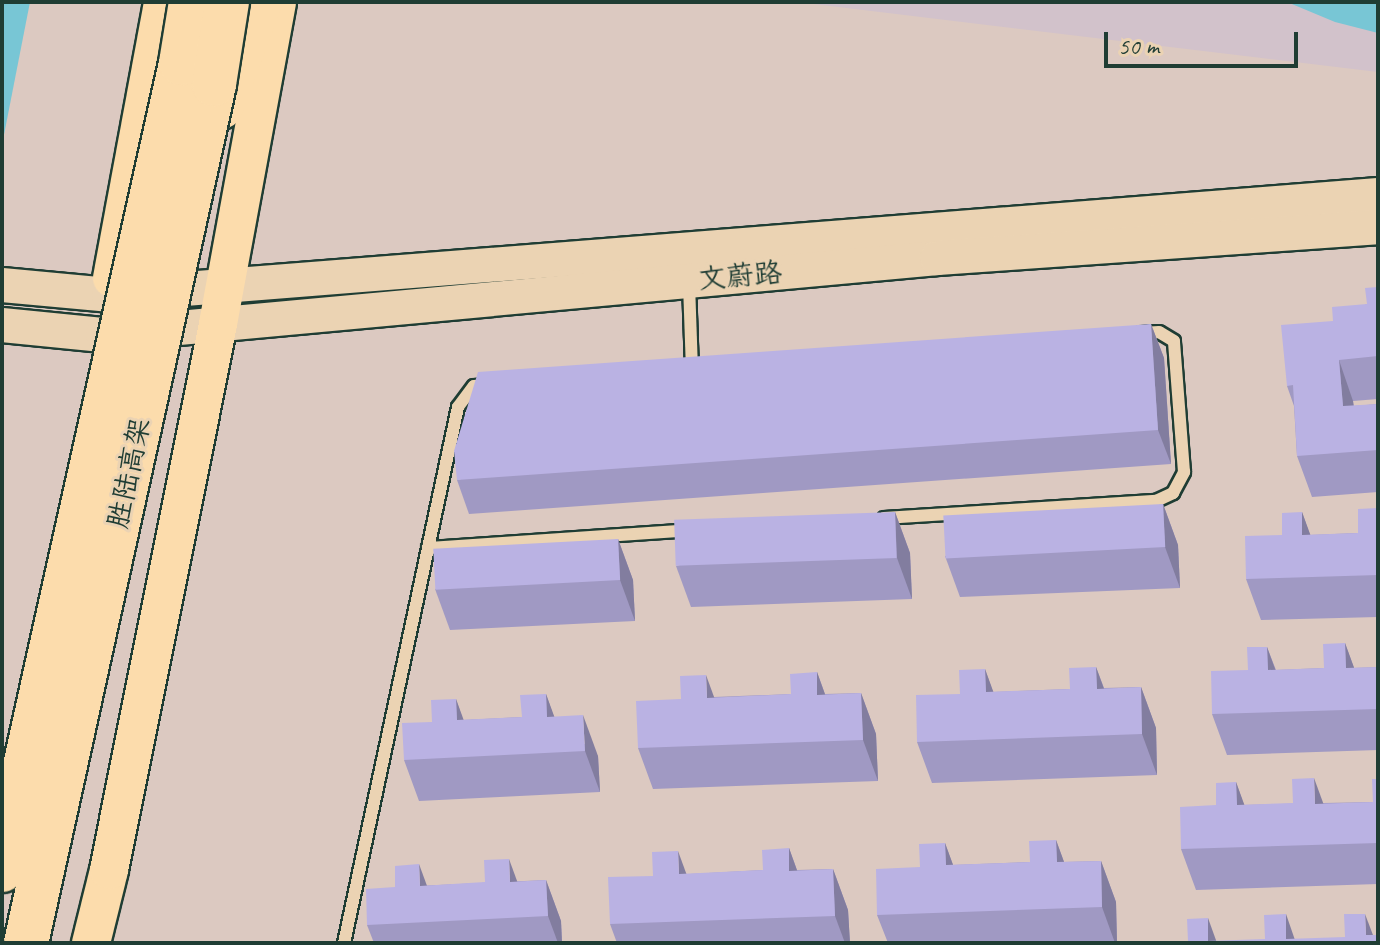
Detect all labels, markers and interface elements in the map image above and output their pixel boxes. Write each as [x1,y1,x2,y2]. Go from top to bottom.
scale bar [1108,16,1302,66]
text: 50 m [1118,31,1159,61]
street label: 文蔚路 [697,256,783,296]
street label: 胜陆高架 [101,415,157,531]

